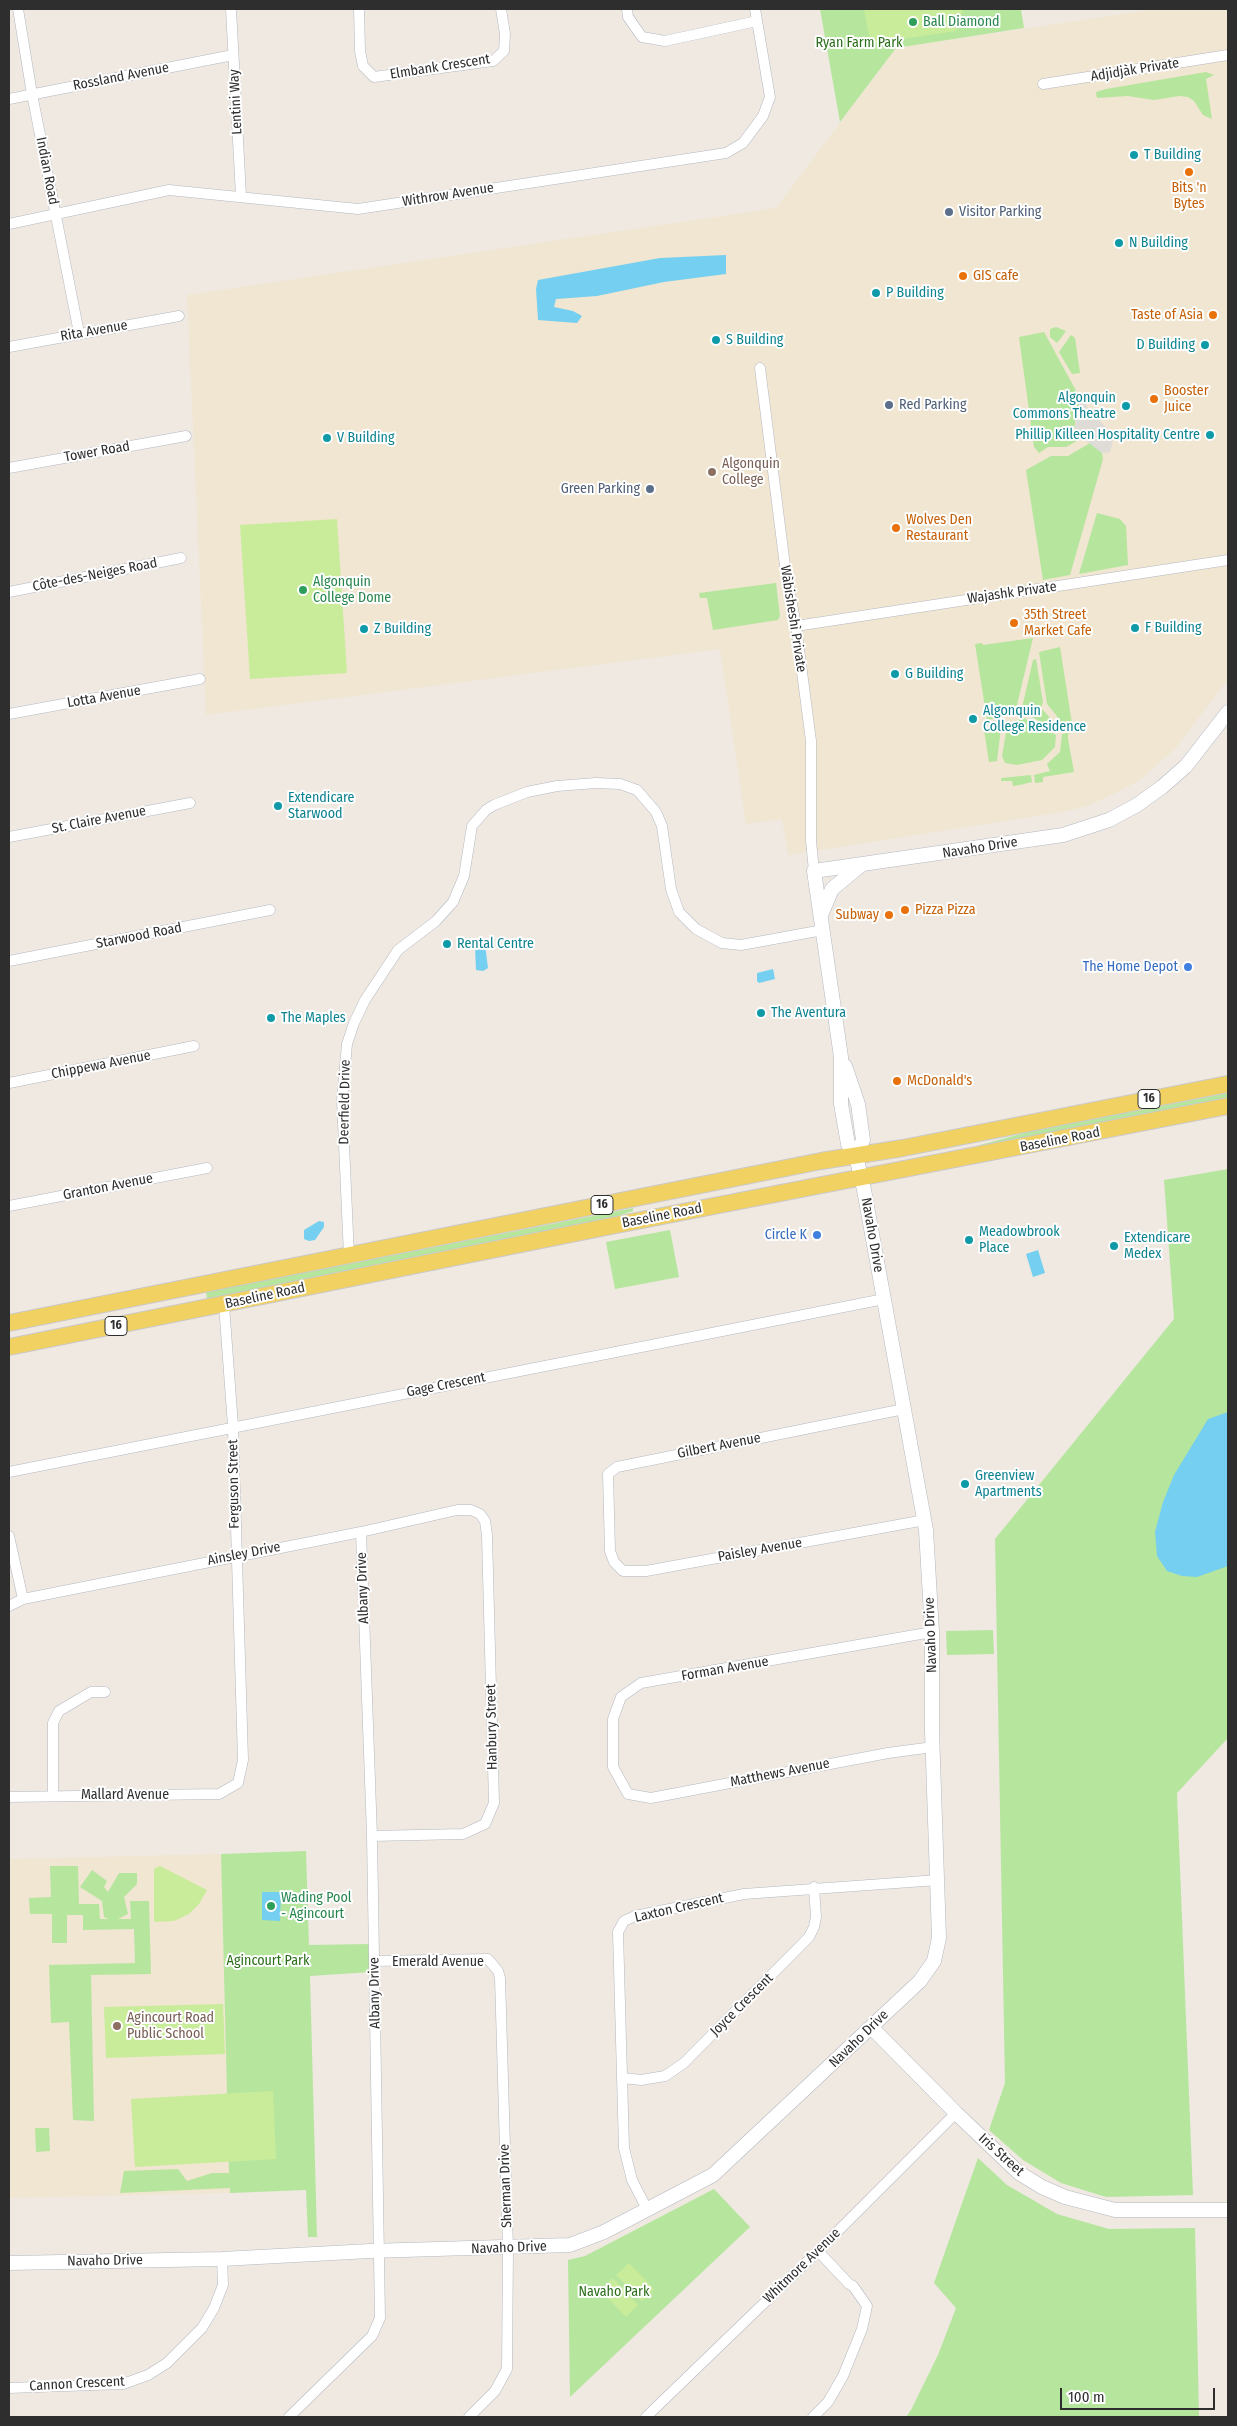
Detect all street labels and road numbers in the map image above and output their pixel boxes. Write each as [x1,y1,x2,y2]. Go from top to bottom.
street label: Elmbank Crescent [389,51,491,83]
street label: Adjidjàk Private [1090,55,1180,85]
street label: Rossland Avenue [72,59,170,95]
street label: Lentini Way [226,69,246,135]
street label: Indian Road [32,136,62,206]
street label: Withrow Avenue [401,179,495,211]
street label: Rita Avenue [59,317,129,345]
street label: Tower Road [63,438,131,466]
street label: Côte-des-Neiges Road [31,555,159,595]
street label: Wàbisheshì Private [776,564,810,674]
street label: Wajashk Private [966,578,1058,608]
street label: Lotta Avenue [66,682,142,712]
street label: St. Claire Avenue [50,803,148,837]
street label: Navaho Drive [941,834,1019,862]
street label: Starwood Road [95,919,183,953]
street label: Chippewa Avenue [50,1047,152,1083]
street label: Deerfield Drive [336,1059,354,1145]
road number: 16 [1138,1090,1160,1108]
street label: Baseline Road [1019,1124,1101,1156]
street label: Granton Avenue [62,1170,154,1204]
road number: 16 [591,1196,613,1214]
street label: Navaho Drive [857,1196,887,1274]
street label: Baseline Road [621,1200,703,1232]
street label: Baseline Road [224,1279,306,1313]
road number: 16 [105,1316,127,1335]
street label: Gage Crescent [405,1369,487,1401]
street label: Gilbert Avenue [676,1430,762,1462]
street label: Ferguson Street [225,1439,243,1529]
street label: Paisley Avenue [717,1534,803,1566]
street label: Ainsley Drive [206,1539,282,1569]
street label: Albany Drive [353,1552,373,1624]
street label: Navaho Drive [921,1597,941,1673]
street label: Forman Avenue [680,1653,770,1685]
street label: Hanbury Street [483,1684,501,1770]
street label: Matthews Avenue [729,1755,831,1791]
street label: Mallard Avenue [81,1787,169,1803]
street label: Laxton Crescent [633,1890,725,1926]
street label: Emerald Avenue [392,1954,484,1970]
street label: Albany Drive [366,1957,384,2029]
street label: Joyce Crescent [707,1970,777,2040]
street label: Navaho Drive [826,2007,892,2071]
street label: Iris Street [975,2130,1027,2180]
street label: Sherman Drive [496,2144,516,2228]
street label: Whitmore Avenue [760,2225,844,2307]
street label: Navaho Drive [471,2238,547,2258]
street label: Navaho Drive [67,2252,143,2270]
street label: Cannon Crescent [29,2373,125,2395]

